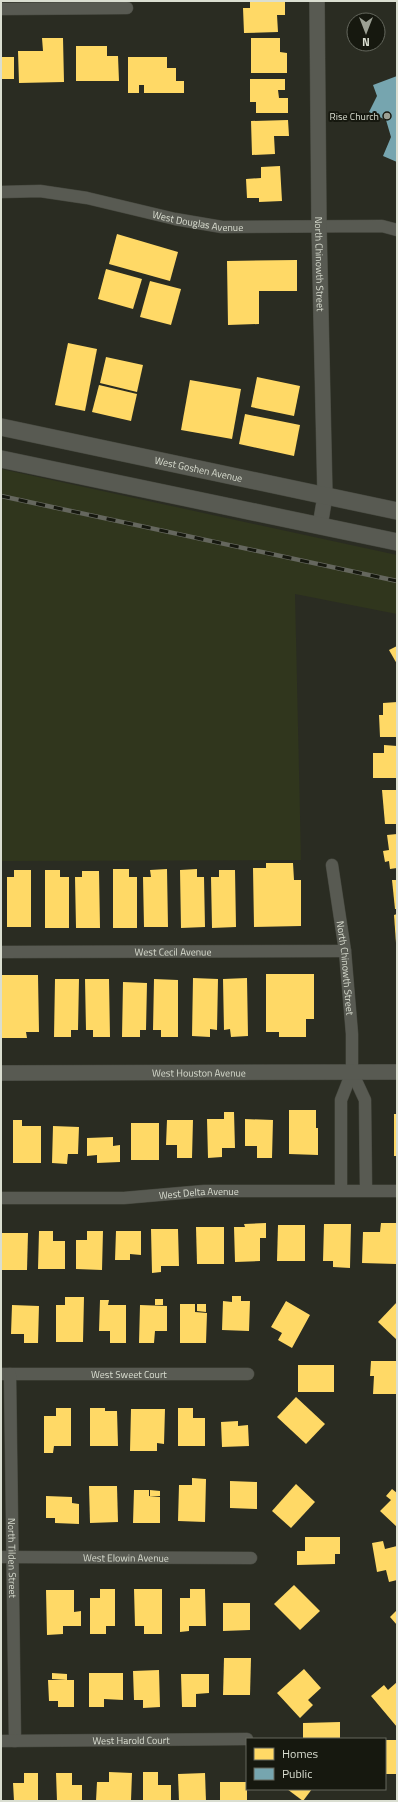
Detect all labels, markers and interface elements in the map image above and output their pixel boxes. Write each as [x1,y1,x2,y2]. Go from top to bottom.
north arrow [346,12,386,52]
text: N [362,34,370,50]
place label: Rise Church [330,109,379,124]
marker: Rise Church [382,111,392,121]
street label: West Douglas Avenue [151,206,243,235]
street label: North Chinowth Street [311,217,328,312]
street label: West Goshen Avenue [153,452,244,486]
street label: North Chinowth Street [333,920,358,1016]
street label: West Cecil Avenue [135,944,211,959]
street label: West Houston Avenue [152,1065,246,1080]
street label: West Delta Avenue [158,1183,239,1202]
street label: West Sweet Court [91,1367,167,1382]
street label: North Tilden Street [4,1518,21,1599]
street label: West Elowin Avenue [83,1550,169,1565]
street label: West Harold Court [92,1732,170,1748]
legend [246,1738,386,1790]
text: Homes [282,1744,318,1763]
text: Public [282,1764,312,1783]

